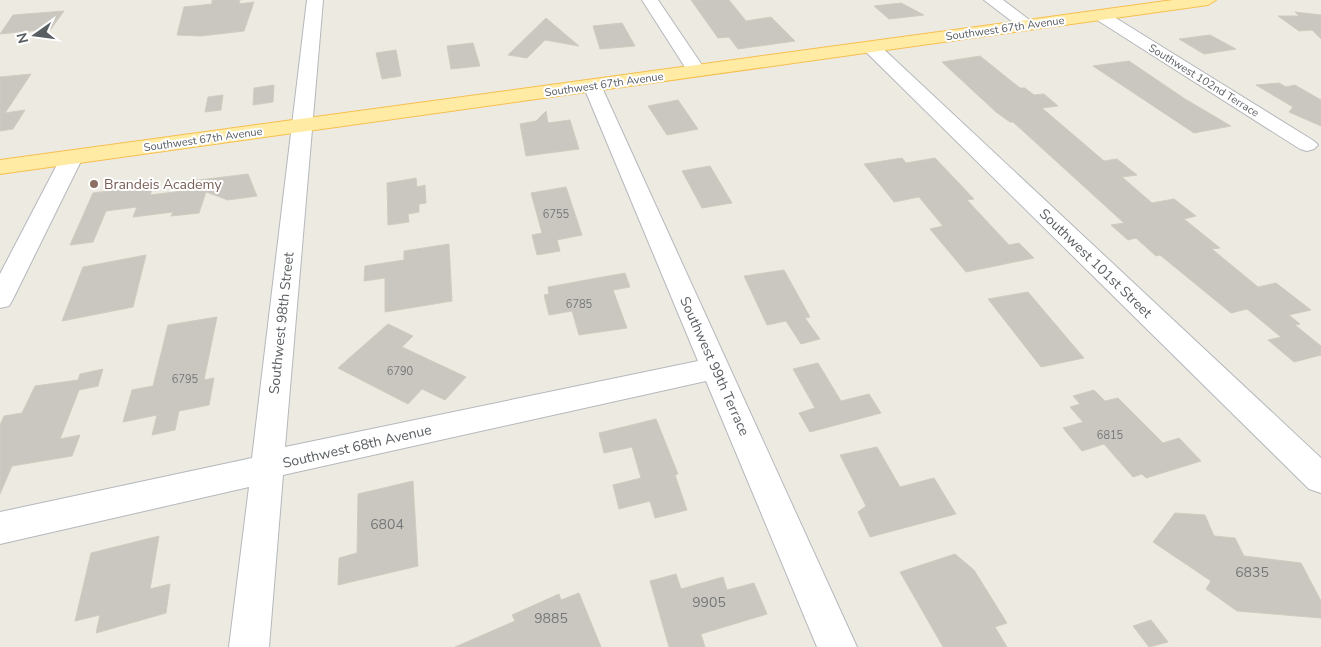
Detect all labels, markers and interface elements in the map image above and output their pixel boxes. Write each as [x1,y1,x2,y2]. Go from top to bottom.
north arrow [10,10,60,60]
street label: Southwest 67th Avenue [945,13,1065,44]
text: N [12,31,33,45]
street label: Southwest 102nd Terrace [1146,40,1262,121]
street label: Southwest 67th Avenue [544,69,664,100]
street label: Southwest 67th Avenue [143,124,263,155]
place label: Brandeis Academy [104,175,222,194]
marker: Brandeis Academy [88,178,100,190]
street label: Southwest 101st Street [1035,204,1156,322]
house number: 6755 [543,207,570,222]
street label: Southwest 98th Street [265,251,298,395]
street label: Southwest 99th Terrace [675,294,754,439]
house number: 6785 [566,297,593,312]
house number: 6790 [387,364,414,379]
house number: 6795 [172,372,199,387]
street label: Southwest 68th Avenue [281,420,433,473]
house number: 6815 [1097,428,1124,443]
house number: 6804 [370,515,404,534]
house number: 6835 [1235,563,1269,582]
house number: 9905 [692,593,726,612]
house number: 9885 [534,609,568,628]

